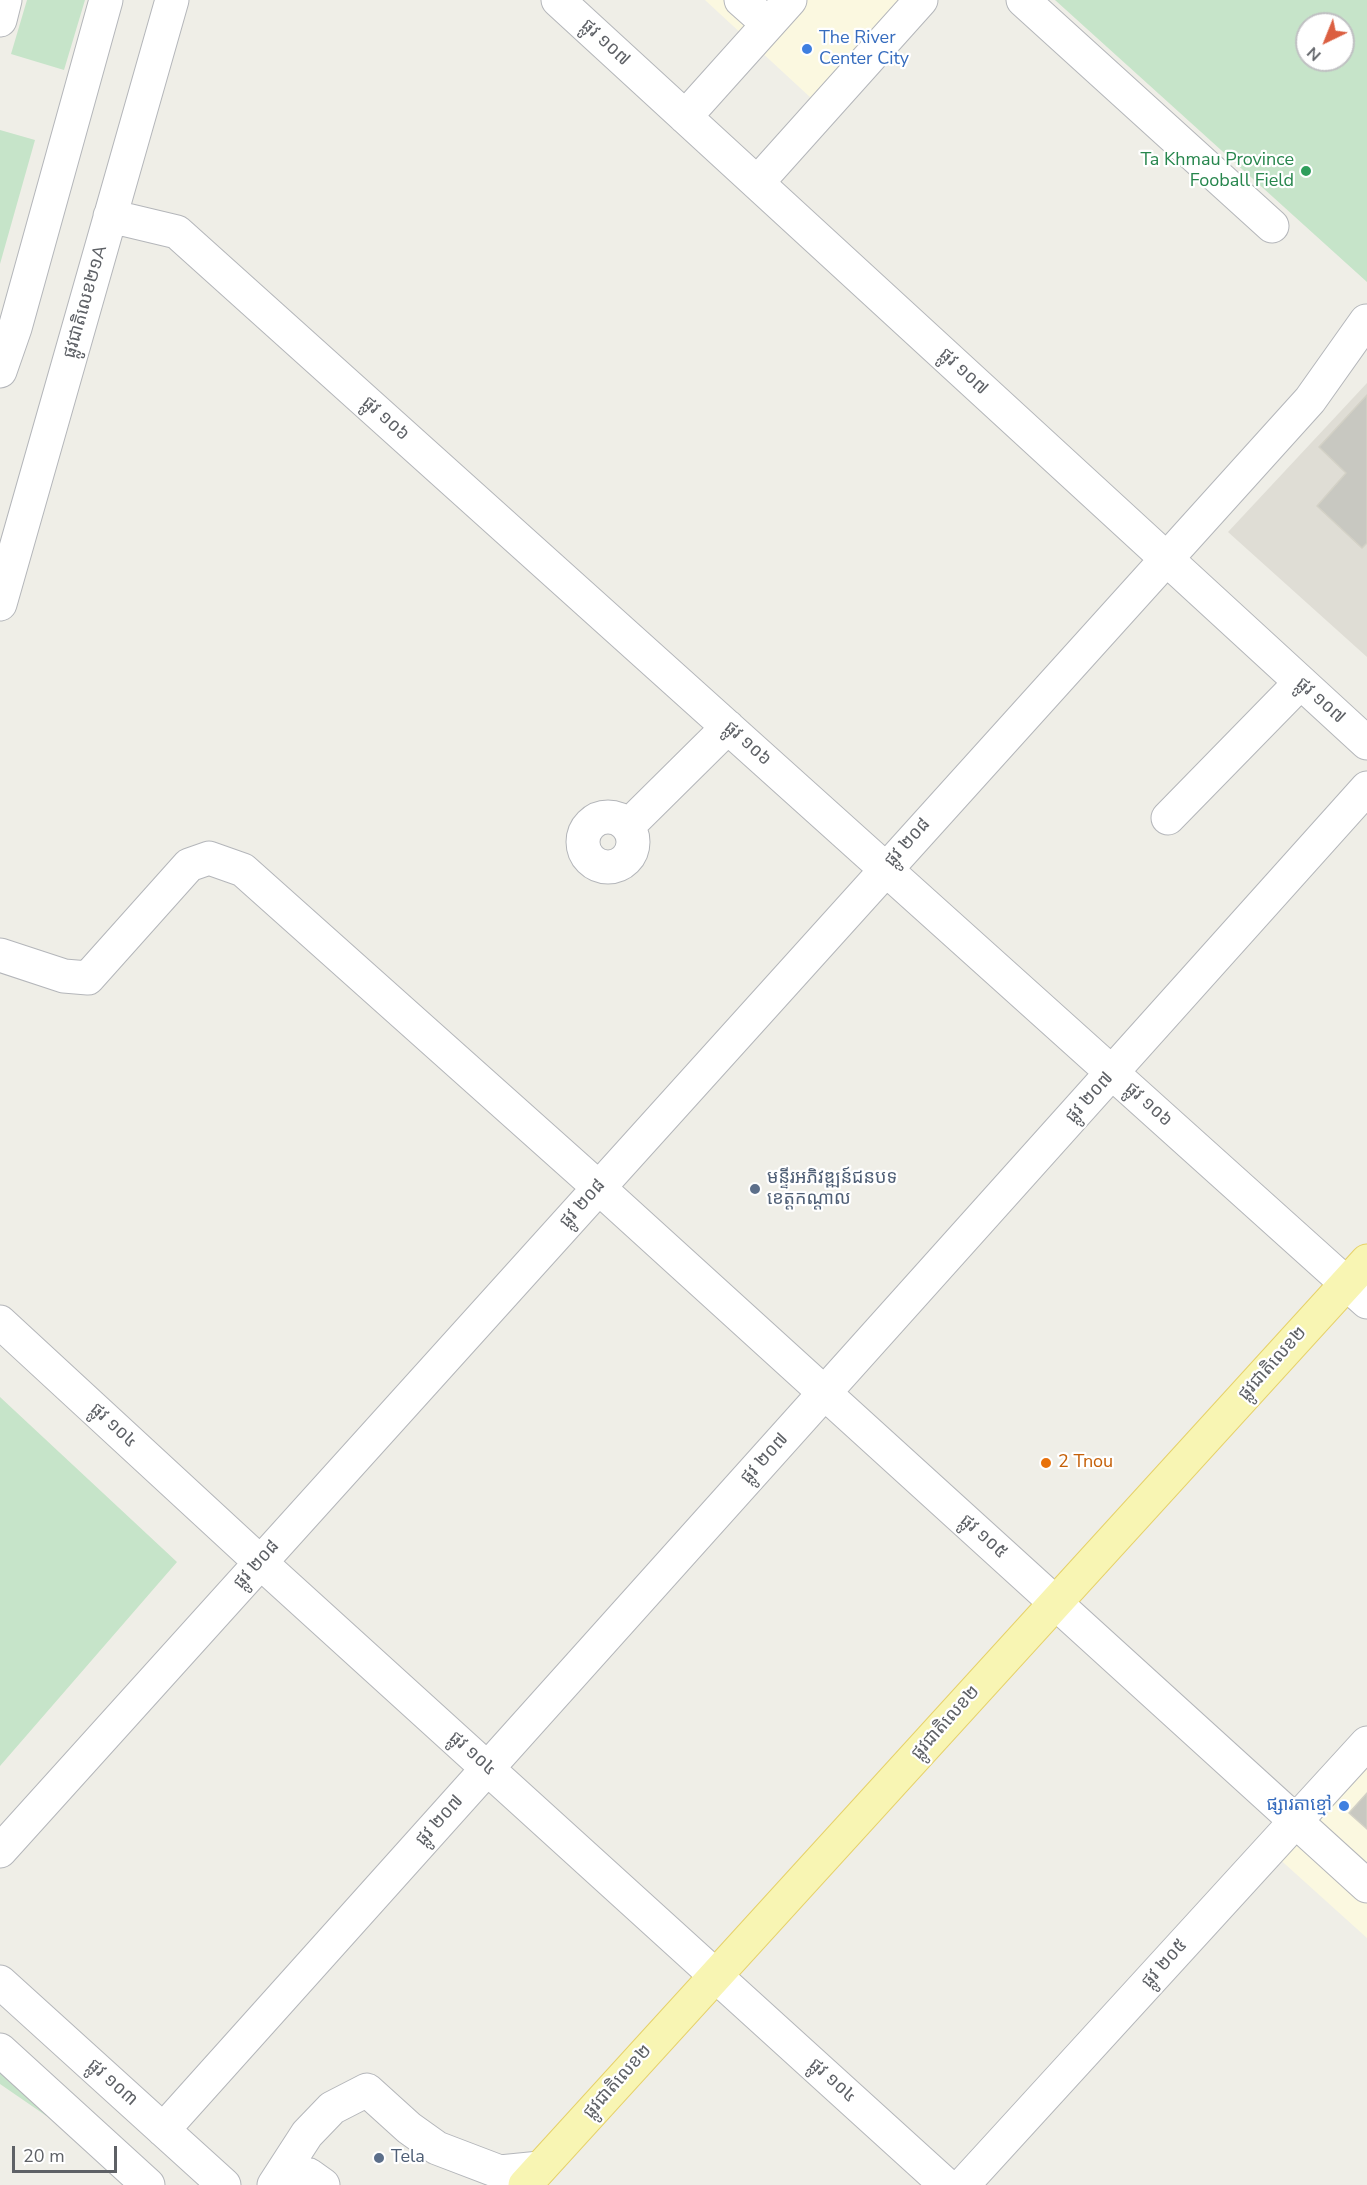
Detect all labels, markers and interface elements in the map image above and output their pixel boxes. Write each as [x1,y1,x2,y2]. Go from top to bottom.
north arrow [1295,12,1355,72]
street label: ផ្លូវ ១០៧ [576,15,634,71]
place label: The River Center City [819,28,909,70]
marker: The River Center City [800,42,814,56]
text: N [1302,42,1326,66]
place label: Ta Khmau Province Fooball Field [1140,150,1294,192]
marker: Ta Khmau Province Fooball Field [1299,164,1313,178]
street label: ផ្លូវជាតិលេខ២១A [60,243,112,361]
street label: ផ្លូវ ១០៧ [934,344,992,400]
street label: ផ្លូវ ១០៦ [357,392,413,446]
street label: ផ្លូវ ១០៧ [1291,673,1349,729]
street label: ផ្លូវ ១០៦ [719,717,775,771]
street label: ផ្លូវ ២០៨ [880,814,936,872]
street label: ផ្លូវ ២០៧ [1062,1068,1118,1128]
street label: ផ្លូវ ១០៦ [1120,1078,1176,1132]
place label: មន្ទីរអភិវឌ្ឍន៍ជនបទ ខេត្តកណ្តាល [767,1168,897,1210]
street label: ផ្លូវ ២០៨ [555,1175,611,1233]
marker: មន្ទីរអភិវឌ្ឍន៍ជនបទ ខេត្តកណ្តាល [748,1182,762,1196]
street label: ផ្លូវជាតិលេខ២ [1234,1323,1312,1405]
street label: ផ្លូវ ១០៤ [85,1399,141,1453]
street label: ផ្លូវ ២០៧ [737,1429,793,1489]
place label: 2 Tnou [1058,1452,1113,1474]
marker: 2 Tnou [1039,1456,1053,1470]
street label: ផ្លូវ ១០៥ [955,1510,1011,1564]
street label: ផ្លូវ ២០៨ [229,1536,285,1594]
street label: ផ្លូវជាតិលេខ២ [907,1682,985,1764]
street label: ផ្លូវ ១០៤ [444,1727,500,1781]
street label: ផ្លូវ ២០៧ [412,1791,468,1851]
place label: ផ្សារតាខ្មៅ [1266,1795,1332,1817]
marker: ផ្សារតាខ្មៅ [1337,1799,1351,1813]
street label: ផ្លូវ ២០៥ [1137,1935,1193,1993]
street label: ផ្លូវជាតិលេខ២ [579,2041,657,2123]
street label: ផ្លូវ ១០៤ [804,2054,860,2108]
street label: ផ្លូវ ១០៣ [82,2055,142,2111]
scale bar [15,2134,120,2172]
text: 20 m [23,2144,65,2168]
place label: Tela [391,2147,425,2169]
marker: Tela [372,2151,386,2165]

